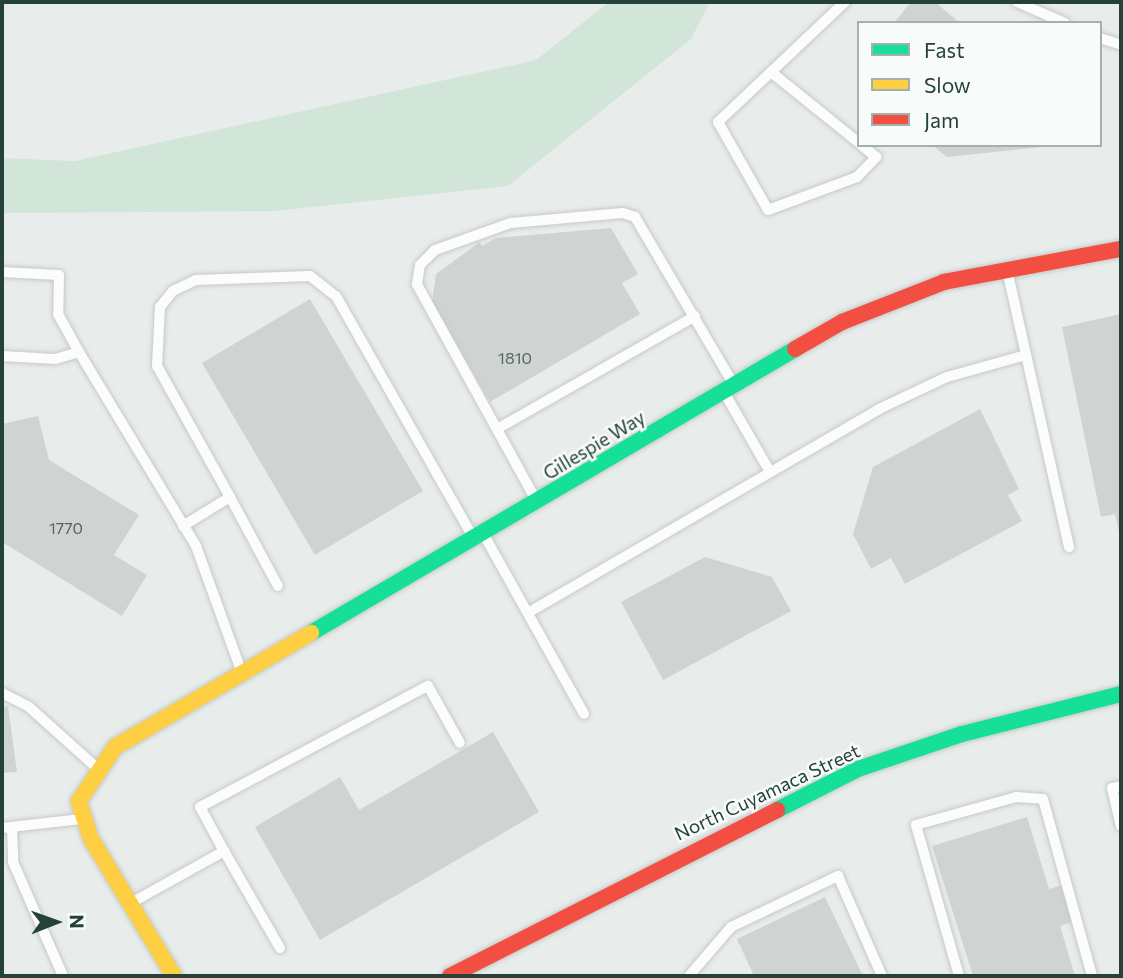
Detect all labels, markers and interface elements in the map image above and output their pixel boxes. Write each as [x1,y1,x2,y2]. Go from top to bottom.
legend [857,21,1102,147]
text: Fast [924,37,965,62]
text: Slow [924,72,971,97]
text: Jam [924,107,959,132]
house number: 1810 [498,348,532,368]
street label: Gillespie Way [539,406,649,484]
house number: 1770 [49,518,83,538]
street label: North Cuyamaca Street [671,739,863,845]
north arrow [21,887,91,957]
text: N [66,914,89,929]

